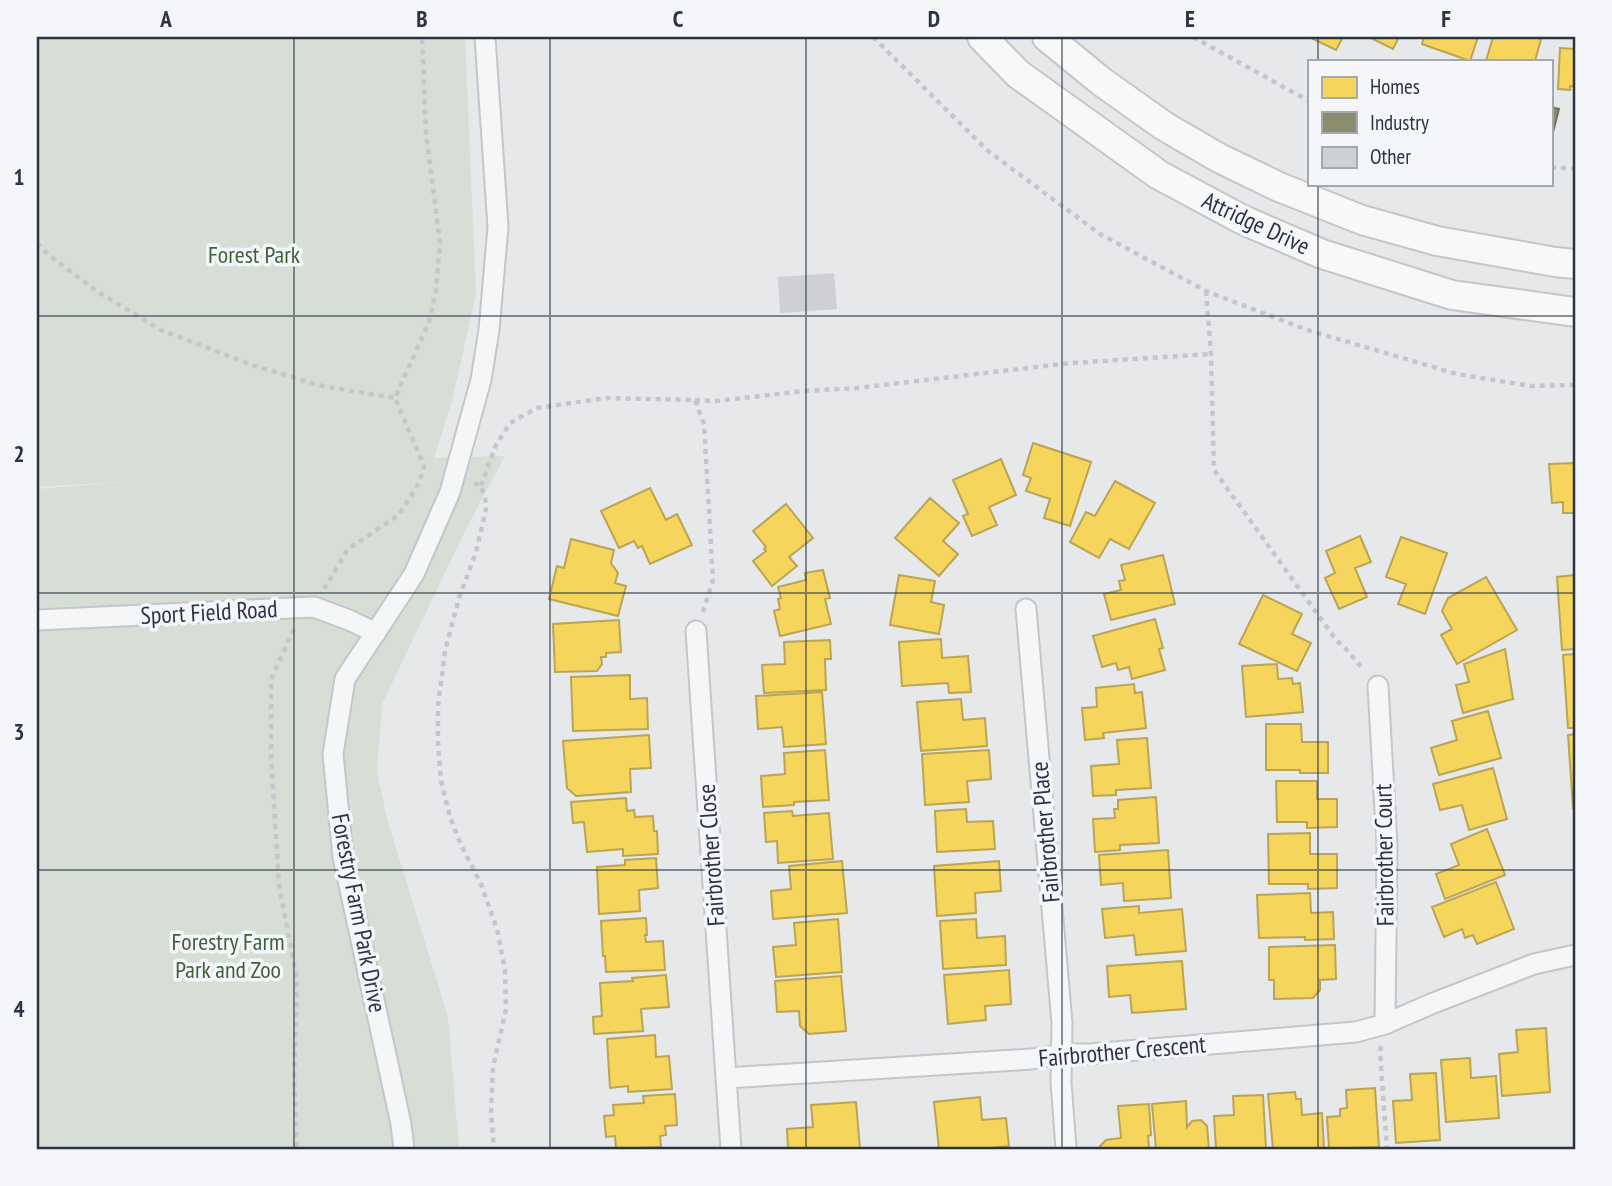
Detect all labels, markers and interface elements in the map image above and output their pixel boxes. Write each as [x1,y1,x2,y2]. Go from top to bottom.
text: A [159,4,172,33]
text: B [416,4,428,33]
text: C [673,4,684,33]
text: D [928,4,940,33]
text: E [1185,4,1195,33]
text: F [1441,4,1451,33]
legend [1308,60,1552,186]
text: Homes [1370,73,1420,100]
text: Industry [1370,109,1429,136]
text: Other [1370,143,1411,170]
text: 1 [14,162,25,191]
street label: Attridge Drive [1197,185,1315,261]
park label: Forest Park [208,239,301,270]
text: 2 [14,439,25,468]
street label: Sport Field Road [140,593,278,631]
text: 3 [14,717,25,746]
street label: Fairbrother Place [1023,760,1067,904]
street label: Fairbrother Close [691,783,731,927]
street label: Fairbrother Court [1367,783,1401,926]
street label: Forestry Farm Park Drive [325,811,393,1015]
park label: Forestry Farm Park and Zoo [171,926,285,985]
text: 4 [14,994,25,1023]
street label: Fairbrother Crescent [1037,1028,1207,1074]

